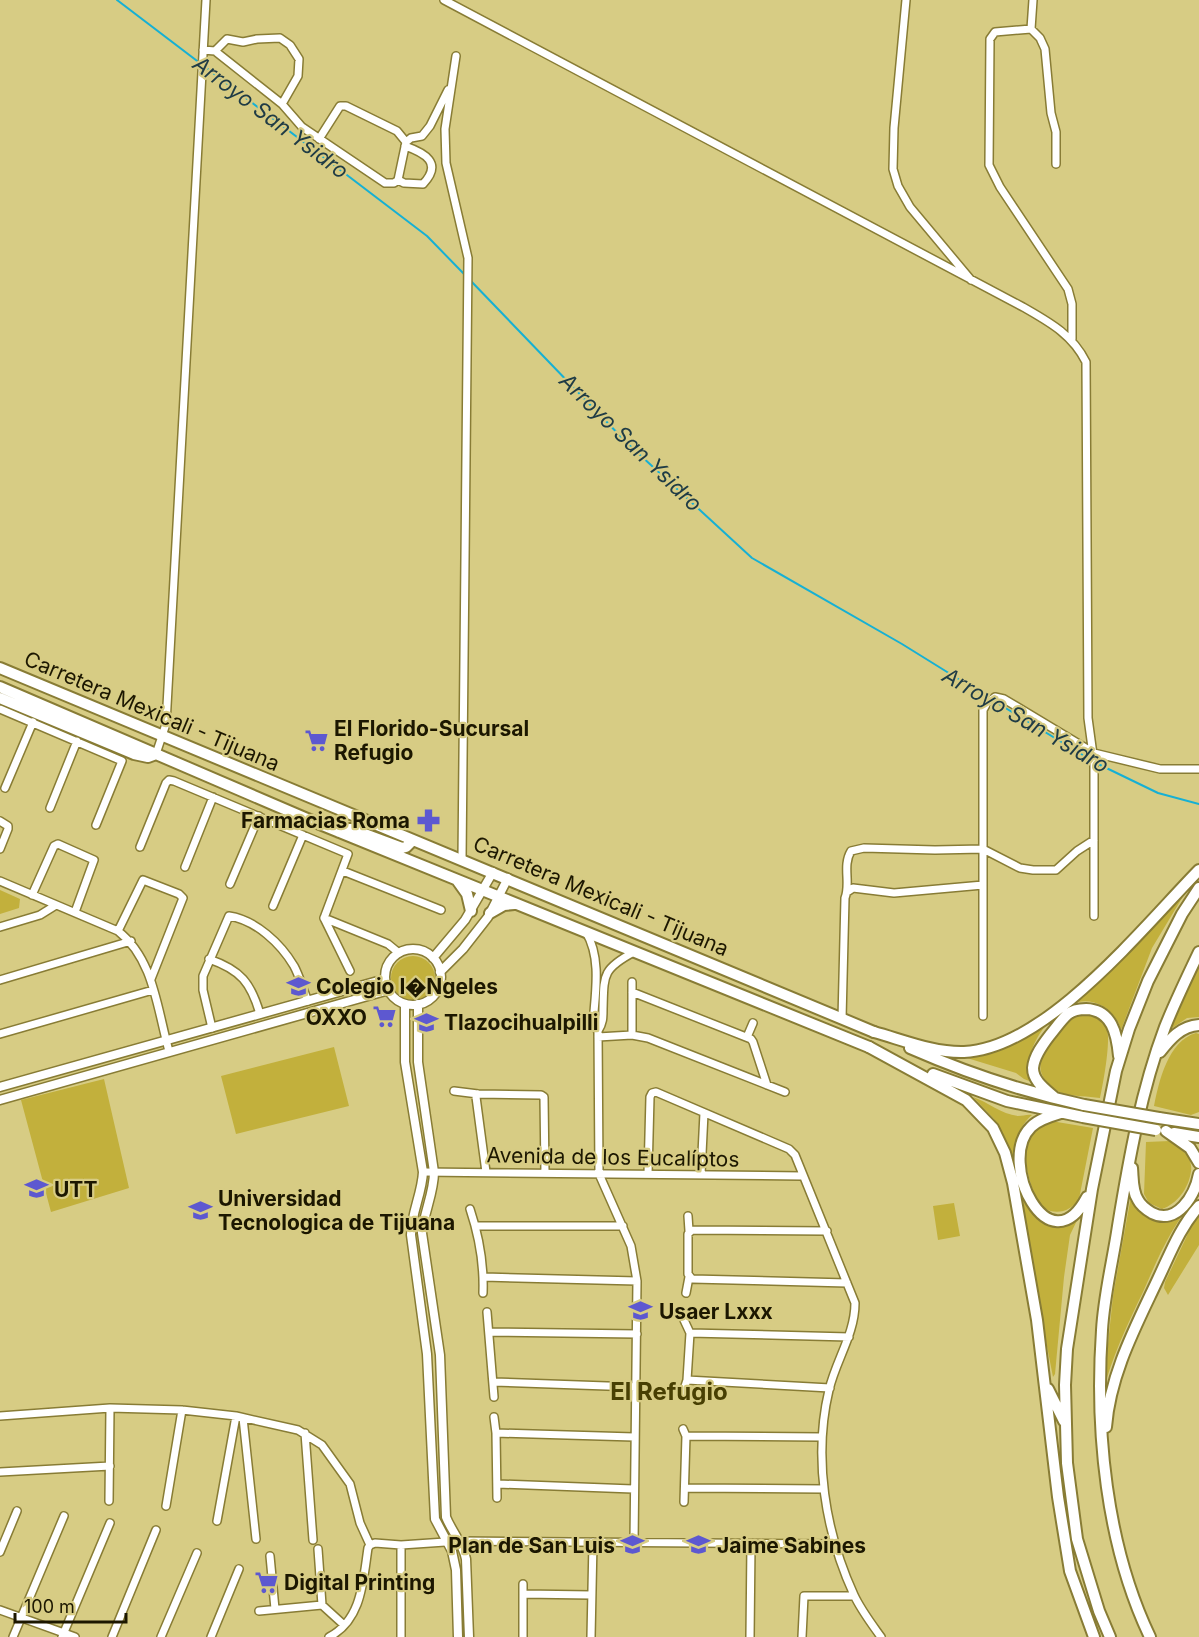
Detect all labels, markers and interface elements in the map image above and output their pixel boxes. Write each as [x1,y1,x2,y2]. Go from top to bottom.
water label: Arroyo San Ysidro [187,50,354,184]
water label: Arroyo San Ysidro [554,367,708,517]
street label: Carretera Mexicali - Tijuana [21,646,283,776]
water label: Arroyo San Ysidro [937,661,1114,778]
place label: El Florido-Sucursal Refugio [334,716,529,765]
supermarket icon: El Florido-Sucursal Refugio [303,727,329,753]
pharmacy icon: Farmacias Roma [415,807,441,833]
place label: Farmacias Roma [241,808,410,833]
street label: Carretera Mexicali - Tijuana [470,831,732,961]
school or university icon: Colegio I�Ngeles [285,973,311,999]
place label: Colegio I�Ngeles [316,974,498,999]
supermarket icon: OXXO [372,1004,398,1030]
place label: OXXO [306,1005,367,1030]
school or university icon: Tlazocihualpilli [413,1009,439,1035]
place label: Tlazocihualpilli [444,1010,598,1035]
street label: Avenida de los Eucalíptos [486,1142,740,1172]
school or university icon: UTT [23,1176,49,1202]
place label: UTT [54,1177,97,1202]
place label: Universidad Tecnologica de Tijuana [218,1186,455,1235]
school or university icon: Universidad Tecnologica de Tijuana [187,1197,213,1223]
school or university icon: Usaer Lxxx [628,1298,654,1324]
place label: Usaer Lxxx [659,1299,773,1324]
district label: El Refugio [610,1377,728,1406]
school or university icon: Plan de San Luis [620,1532,646,1558]
school or university icon: Jaime Sabines [686,1532,712,1558]
place label: Plan de San Luis [448,1533,615,1558]
place label: Jaime Sabines [717,1533,866,1558]
supermarket icon: Digital Printing [253,1569,279,1595]
place label: Digital Printing [284,1570,435,1595]
scale bar [15,1586,126,1624]
text: 100 m [24,1596,75,1617]

